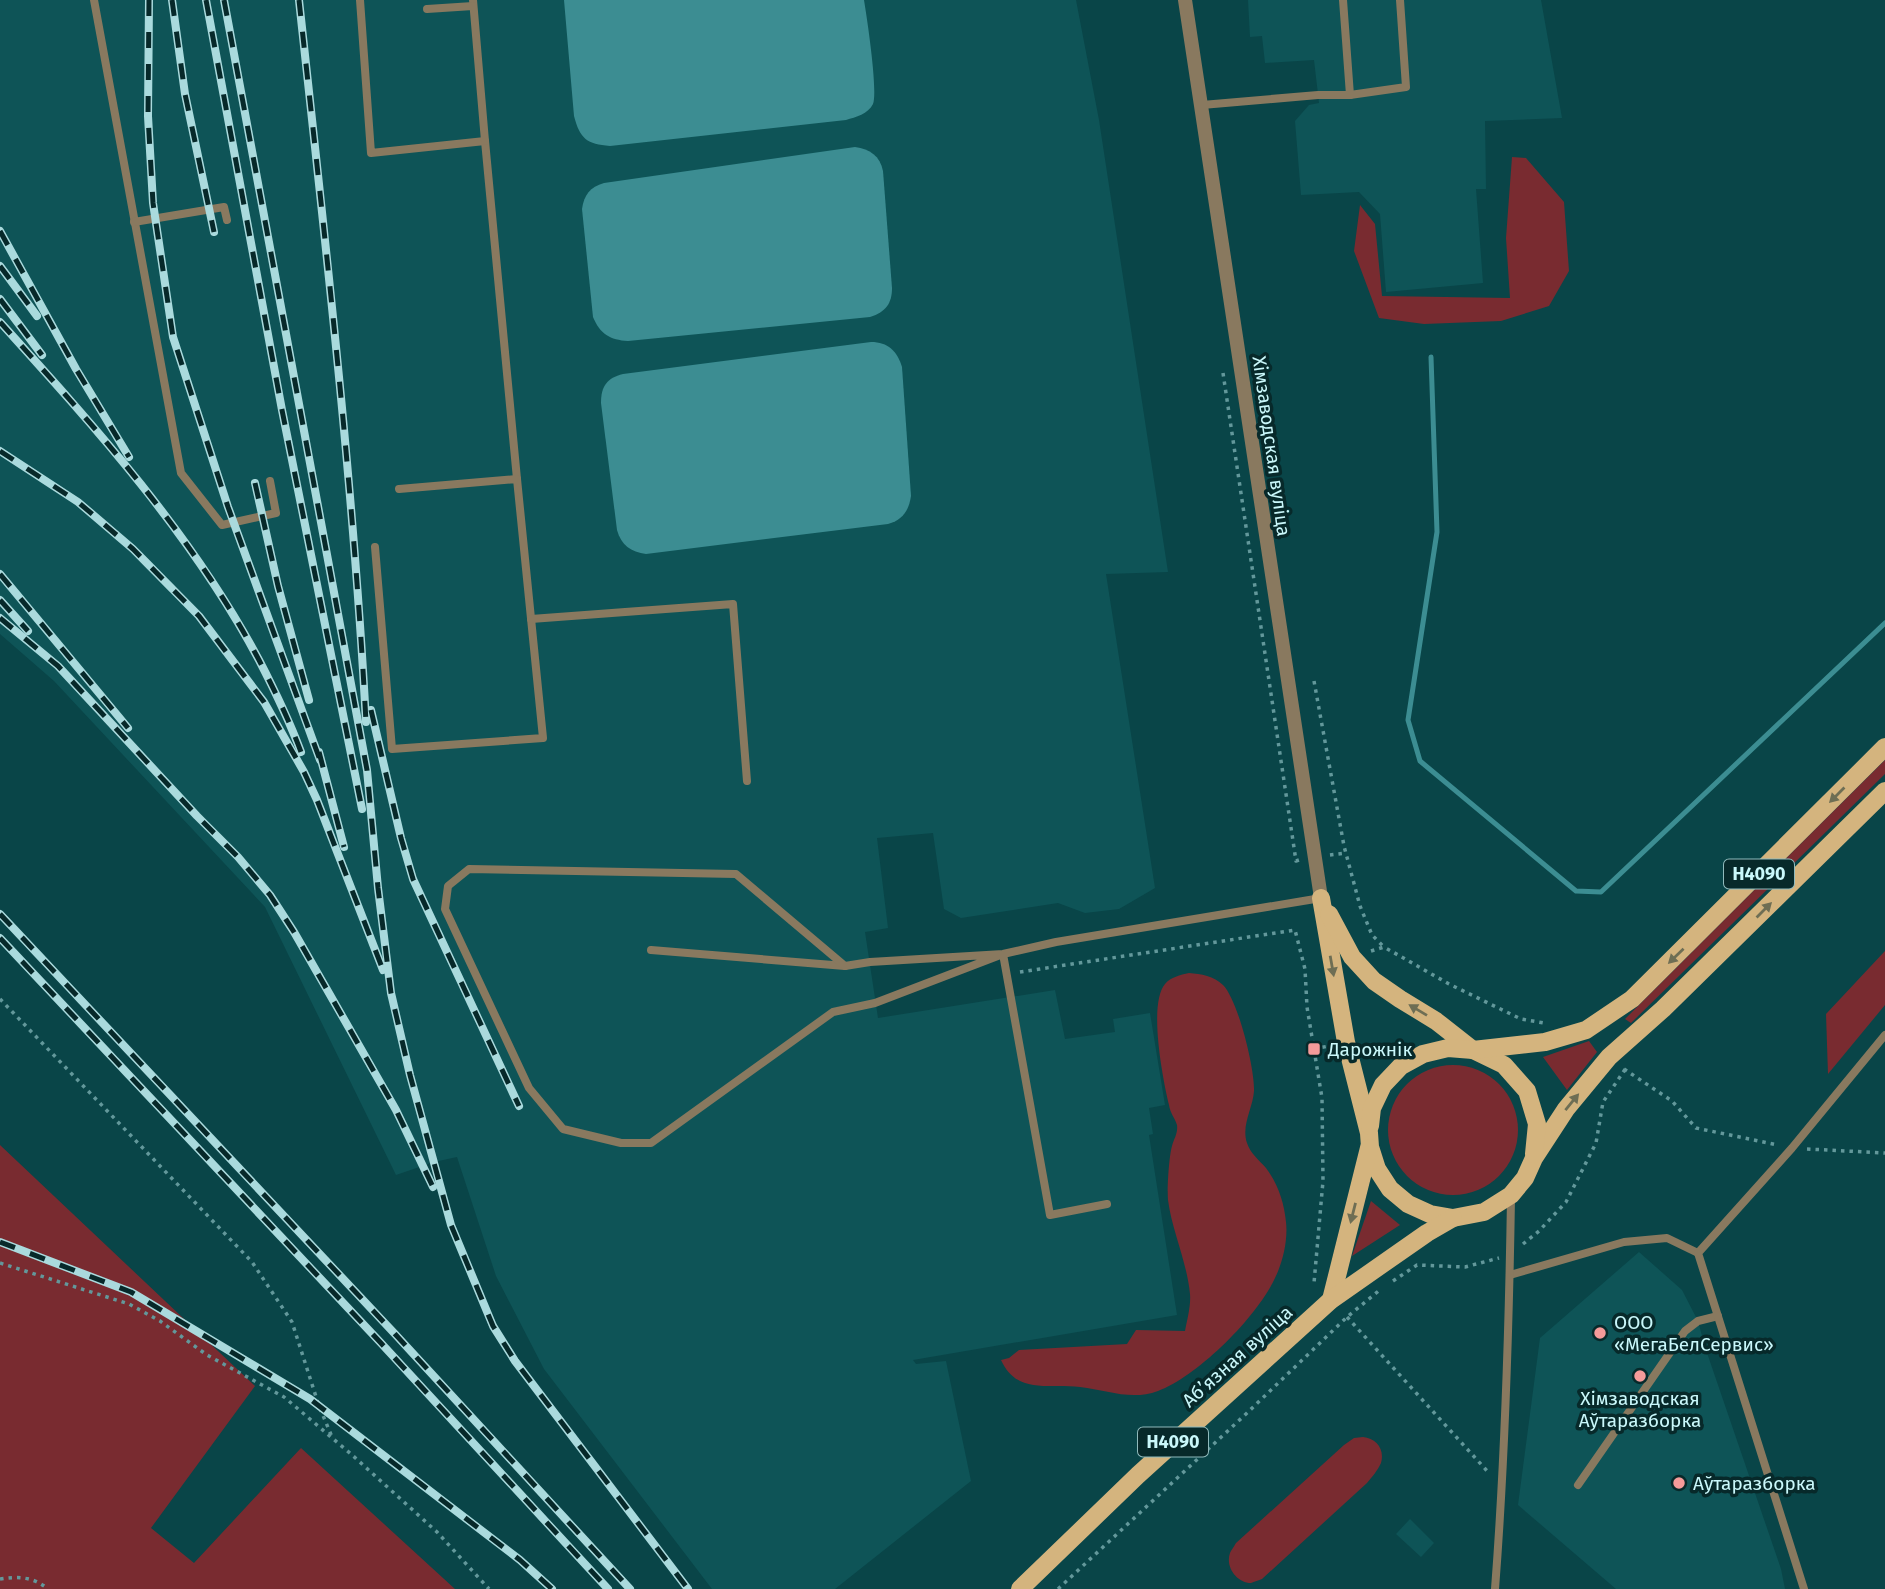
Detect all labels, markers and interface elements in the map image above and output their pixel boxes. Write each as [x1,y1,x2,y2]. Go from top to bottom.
street label: Хімзаводская вуліца [1247,354,1296,538]
one-way arrow [1829,787,1846,803]
road number: Н4090 [1724,860,1794,888]
one-way arrow [1756,902,1772,918]
one-way arrow [1668,948,1684,964]
one-way arrow [1327,955,1338,977]
one-way arrow [1409,1004,1428,1016]
place label: Дарожнік [1327,1038,1412,1061]
marker: Дарожнік [1306,1041,1322,1057]
one-way arrow [1565,1093,1580,1111]
one-way arrow [1347,1202,1358,1224]
street label: Абʼязная вуліца [1177,1301,1297,1412]
place label: ООО «МегаБелСервис» [1614,1311,1774,1356]
marker: ООО «МегаБелСервис» [1592,1325,1608,1341]
marker: Хімзаводская Аўтаразборка [1632,1368,1648,1384]
place label: Хімзаводская Аўтаразборка [1579,1387,1701,1432]
road number: Н4090 [1138,1428,1208,1456]
place label: Аўтаразборка [1693,1472,1816,1495]
marker: Аўтаразборка [1671,1475,1687,1491]

